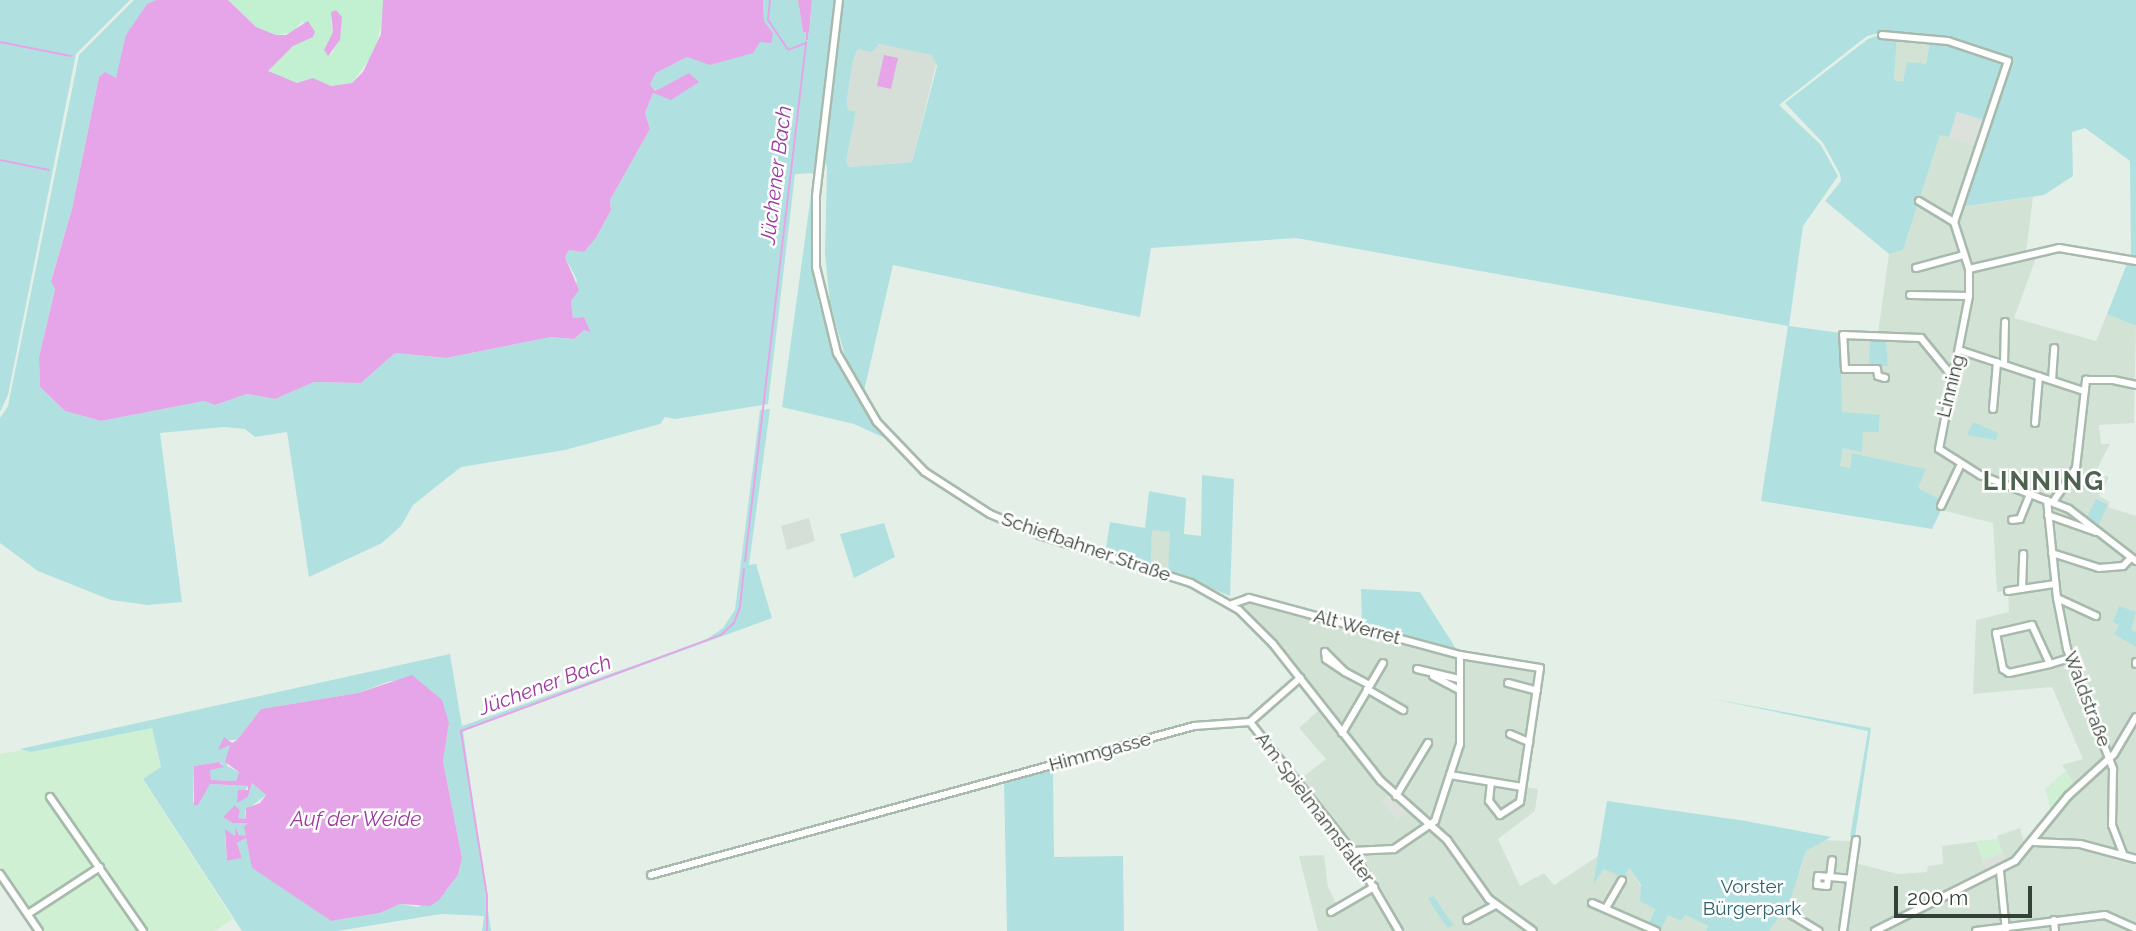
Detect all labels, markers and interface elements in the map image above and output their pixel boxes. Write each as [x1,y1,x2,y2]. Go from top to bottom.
water label: Jüchener Bach [755,104,797,246]
street label: Linning [1932,352,1970,420]
district label: LINNING [1984,466,2104,498]
street label: Schiefbahner Straße [998,507,1174,587]
street label: Alt Werret [1311,604,1403,650]
street label: Waldstraße [2058,648,2116,750]
water label: Jüchener Bach [475,649,615,721]
street label: Himmgasse [1046,727,1154,777]
street label: Am Spielmannsfalter [1251,728,1379,888]
water label: Auf der Weide [290,806,422,832]
scale bar [1898,872,2036,916]
park label: Vorster Bürgerpark [1703,876,1801,920]
text: 200 m [1907,885,1968,910]

